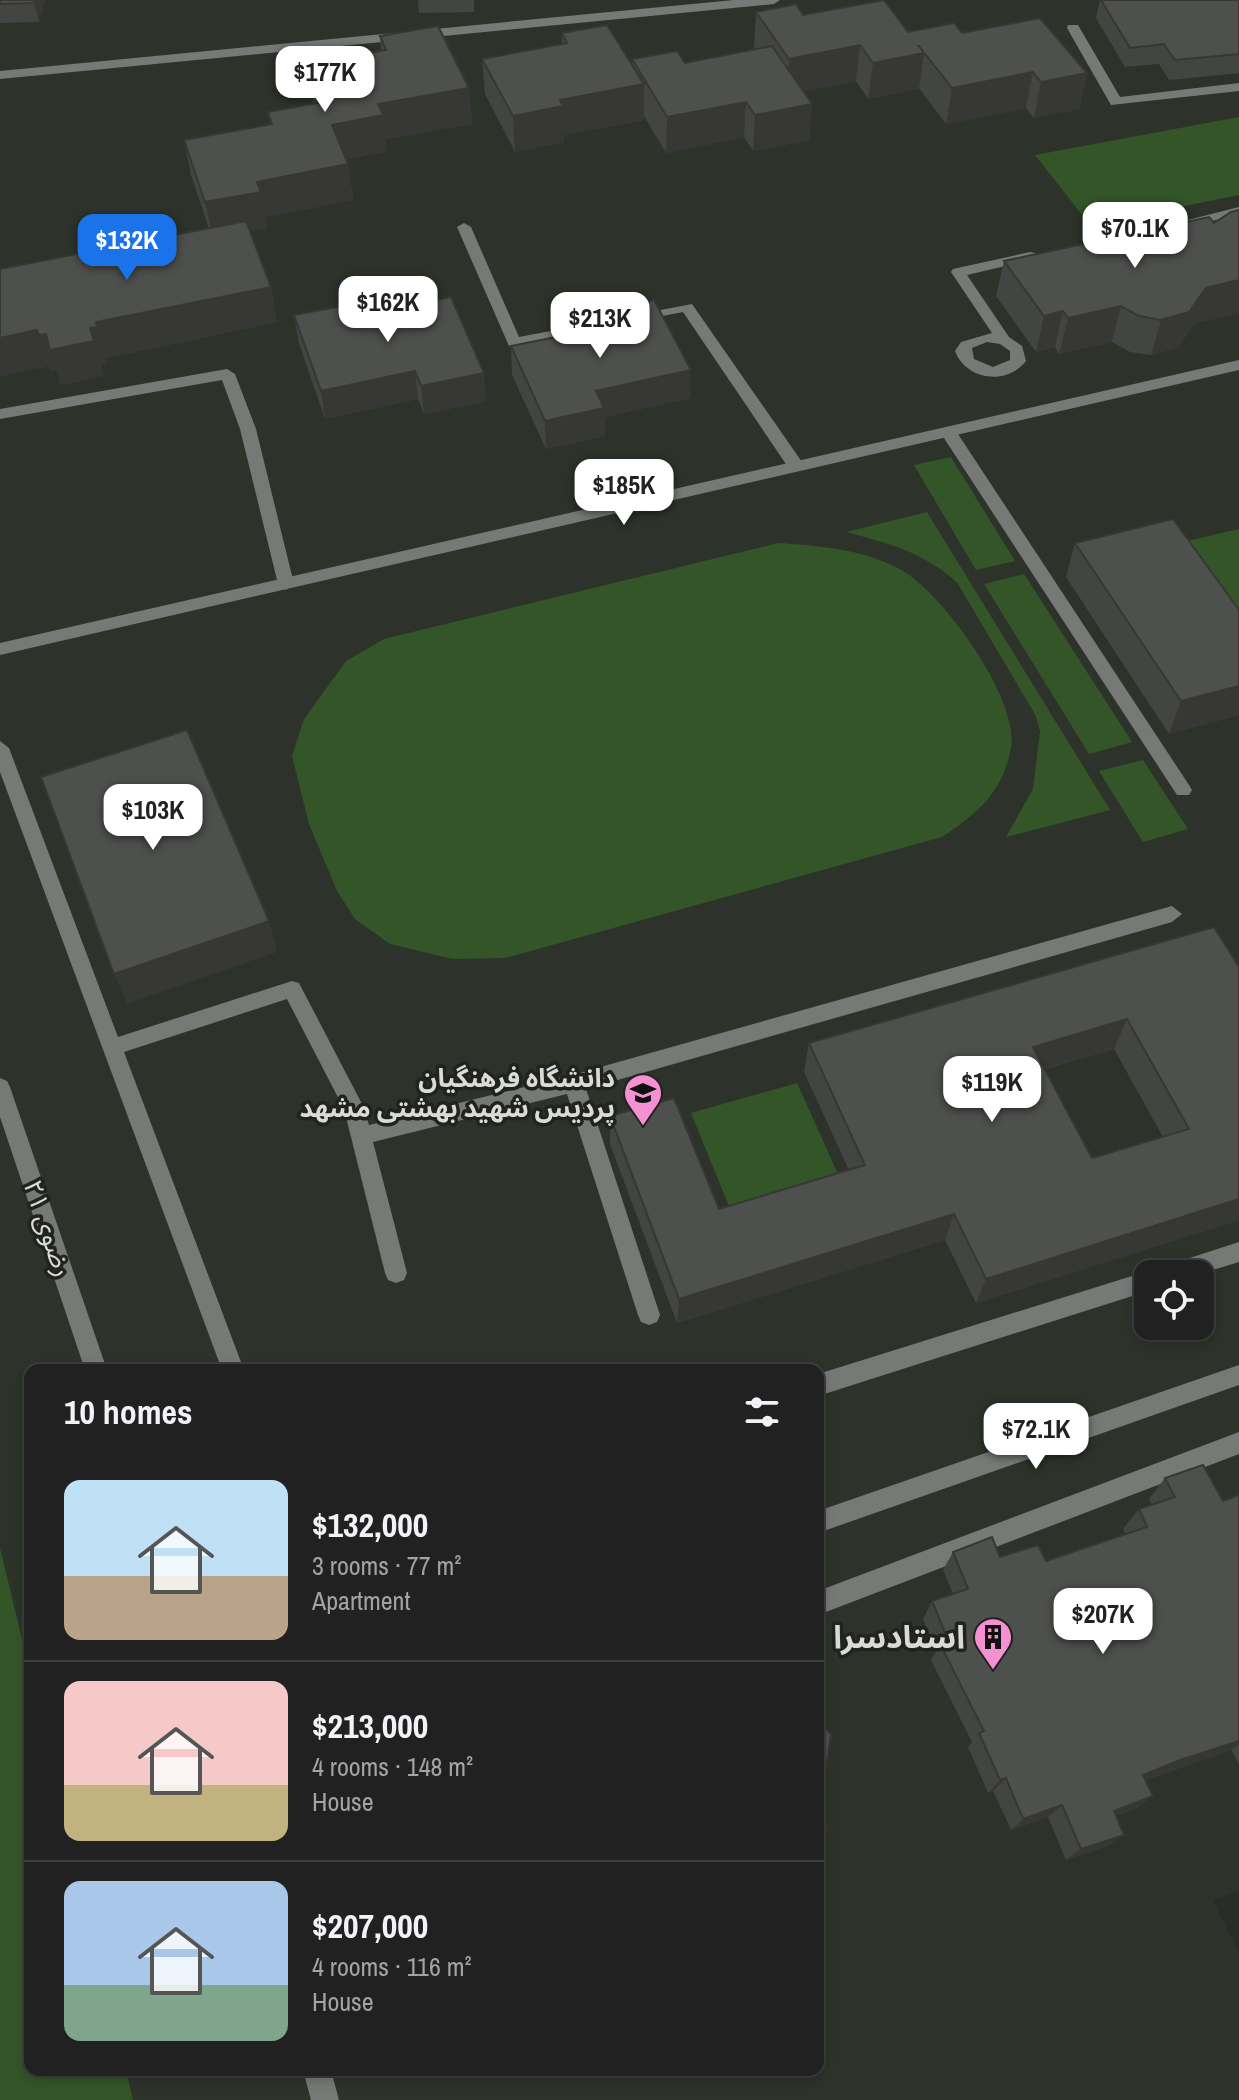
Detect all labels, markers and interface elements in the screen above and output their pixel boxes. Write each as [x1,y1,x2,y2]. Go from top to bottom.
pin: $177K [269,46,381,114]
text: $177K [294,54,356,89]
pin: $70.1K [1070,202,1200,270]
text: $70.1K [1101,210,1169,245]
pin: $132K [71,214,183,282]
text: $132K [96,222,158,257]
pin: $162K [332,276,444,344]
text: $162K [357,284,419,319]
pin: $213K [544,292,656,360]
text: $213K [569,300,631,335]
pin: $185K [568,459,680,527]
text: $185K [593,467,655,502]
pin: $103K [97,784,209,852]
text: $103K [122,792,184,827]
pin: $119K [936,1056,1048,1124]
place label: دانشگاه فرهنگیان پردیس شهید بهشتی مشهد [299,1060,615,1126]
text: $119K [961,1064,1023,1099]
school or university icon: دانشگاه فرهنگیان پردیس شهید بهشتی مشهد [622,1072,664,1127]
street label: رضوی ۲۱ [16,1175,81,1281]
map controls [1134,1260,1214,1340]
button: locate [1134,1260,1214,1340]
text: 10 homes [64,1389,193,1435]
icon: filters [740,1390,784,1434]
pin: $72.1K [971,1403,1101,1471]
text: $72.1K [1002,1411,1070,1446]
text: $132,000 [312,1502,428,1548]
icon: home [128,1512,224,1608]
text: 3 rooms · 77 m² [312,1548,461,1583]
text: Apartment [312,1583,410,1618]
pin: $207K [1047,1588,1159,1656]
text: $207K [1072,1596,1134,1631]
place label: استادسرا [833,1615,965,1658]
building icon: استادسرا [972,1616,1014,1671]
text: $213,000 [312,1703,428,1749]
icon: home [128,1713,224,1809]
text: 4 rooms · 148 m² [312,1749,473,1784]
text: House [312,1784,374,1819]
text: $207,000 [312,1903,428,1949]
icon: home [128,1913,224,2009]
text: 4 rooms · 116 m² [312,1949,472,1984]
text: House [312,1984,374,2019]

